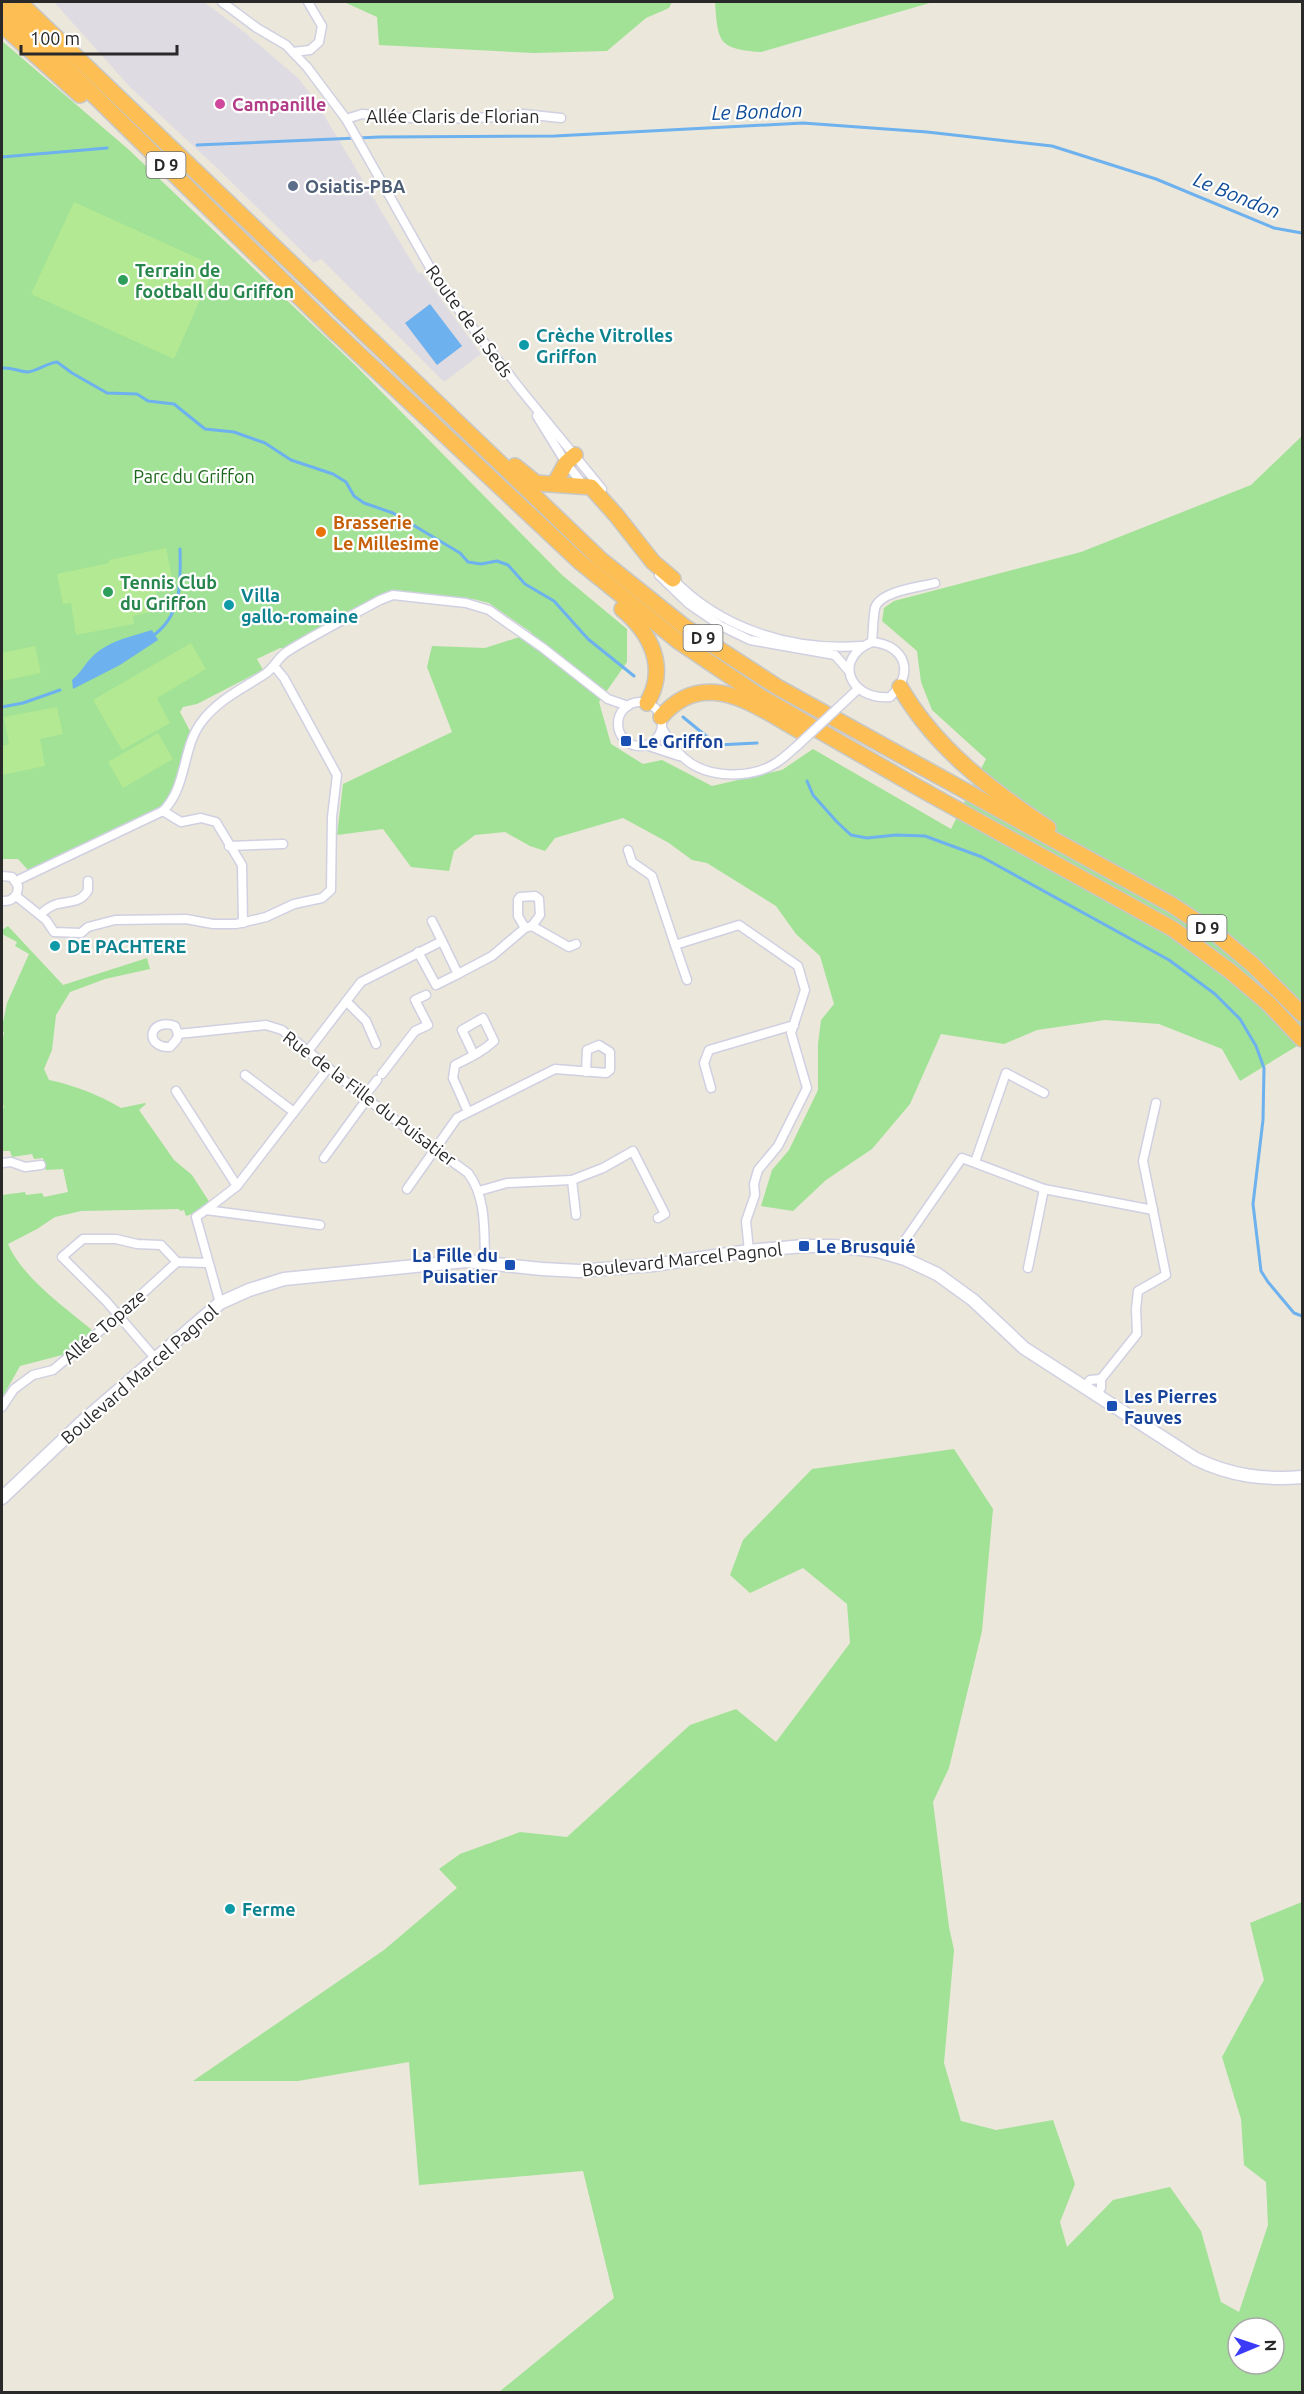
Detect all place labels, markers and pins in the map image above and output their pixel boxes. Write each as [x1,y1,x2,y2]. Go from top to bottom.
place label: Campanille [232,94,326,114]
marker: Campanille [213,97,227,111]
place label: Osiatis-PBA [305,176,406,196]
marker: Osiatis-PBA [286,179,300,193]
place label: Terrain de football du Griffon [135,260,294,301]
marker: Terrain de football du Griffon [116,273,130,287]
place label: Crèche Vitrolles Griffon [536,325,673,366]
marker: Crèche Vitrolles Griffon [517,338,531,352]
place label: Brasserie Le Millesime [333,512,439,553]
marker: Brasserie Le Millesime [314,525,328,539]
place label: Tennis Club du Griffon [120,572,217,613]
marker: Tennis Club du Griffon [101,585,115,599]
place label: Villa gallo-romaine [241,585,358,626]
marker: Villa gallo-romaine [222,598,236,612]
place label: Le Griffon [638,731,723,751]
marker: Le Griffon [619,734,633,748]
place label: DE PACHTERE [67,936,187,956]
marker: DE PACHTERE [48,939,62,953]
place label: Le Brusquié [816,1236,916,1256]
marker: Le Brusquié [797,1239,811,1253]
place label: La Fille du Puisatier [412,1245,499,1286]
marker: La Fille du Puisatier [503,1258,517,1272]
place label: Les Pierres Fauves [1124,1386,1217,1427]
marker: Les Pierres Fauves [1105,1399,1119,1413]
place label: Ferme [242,1899,296,1919]
marker: Ferme [223,1902,237,1916]

